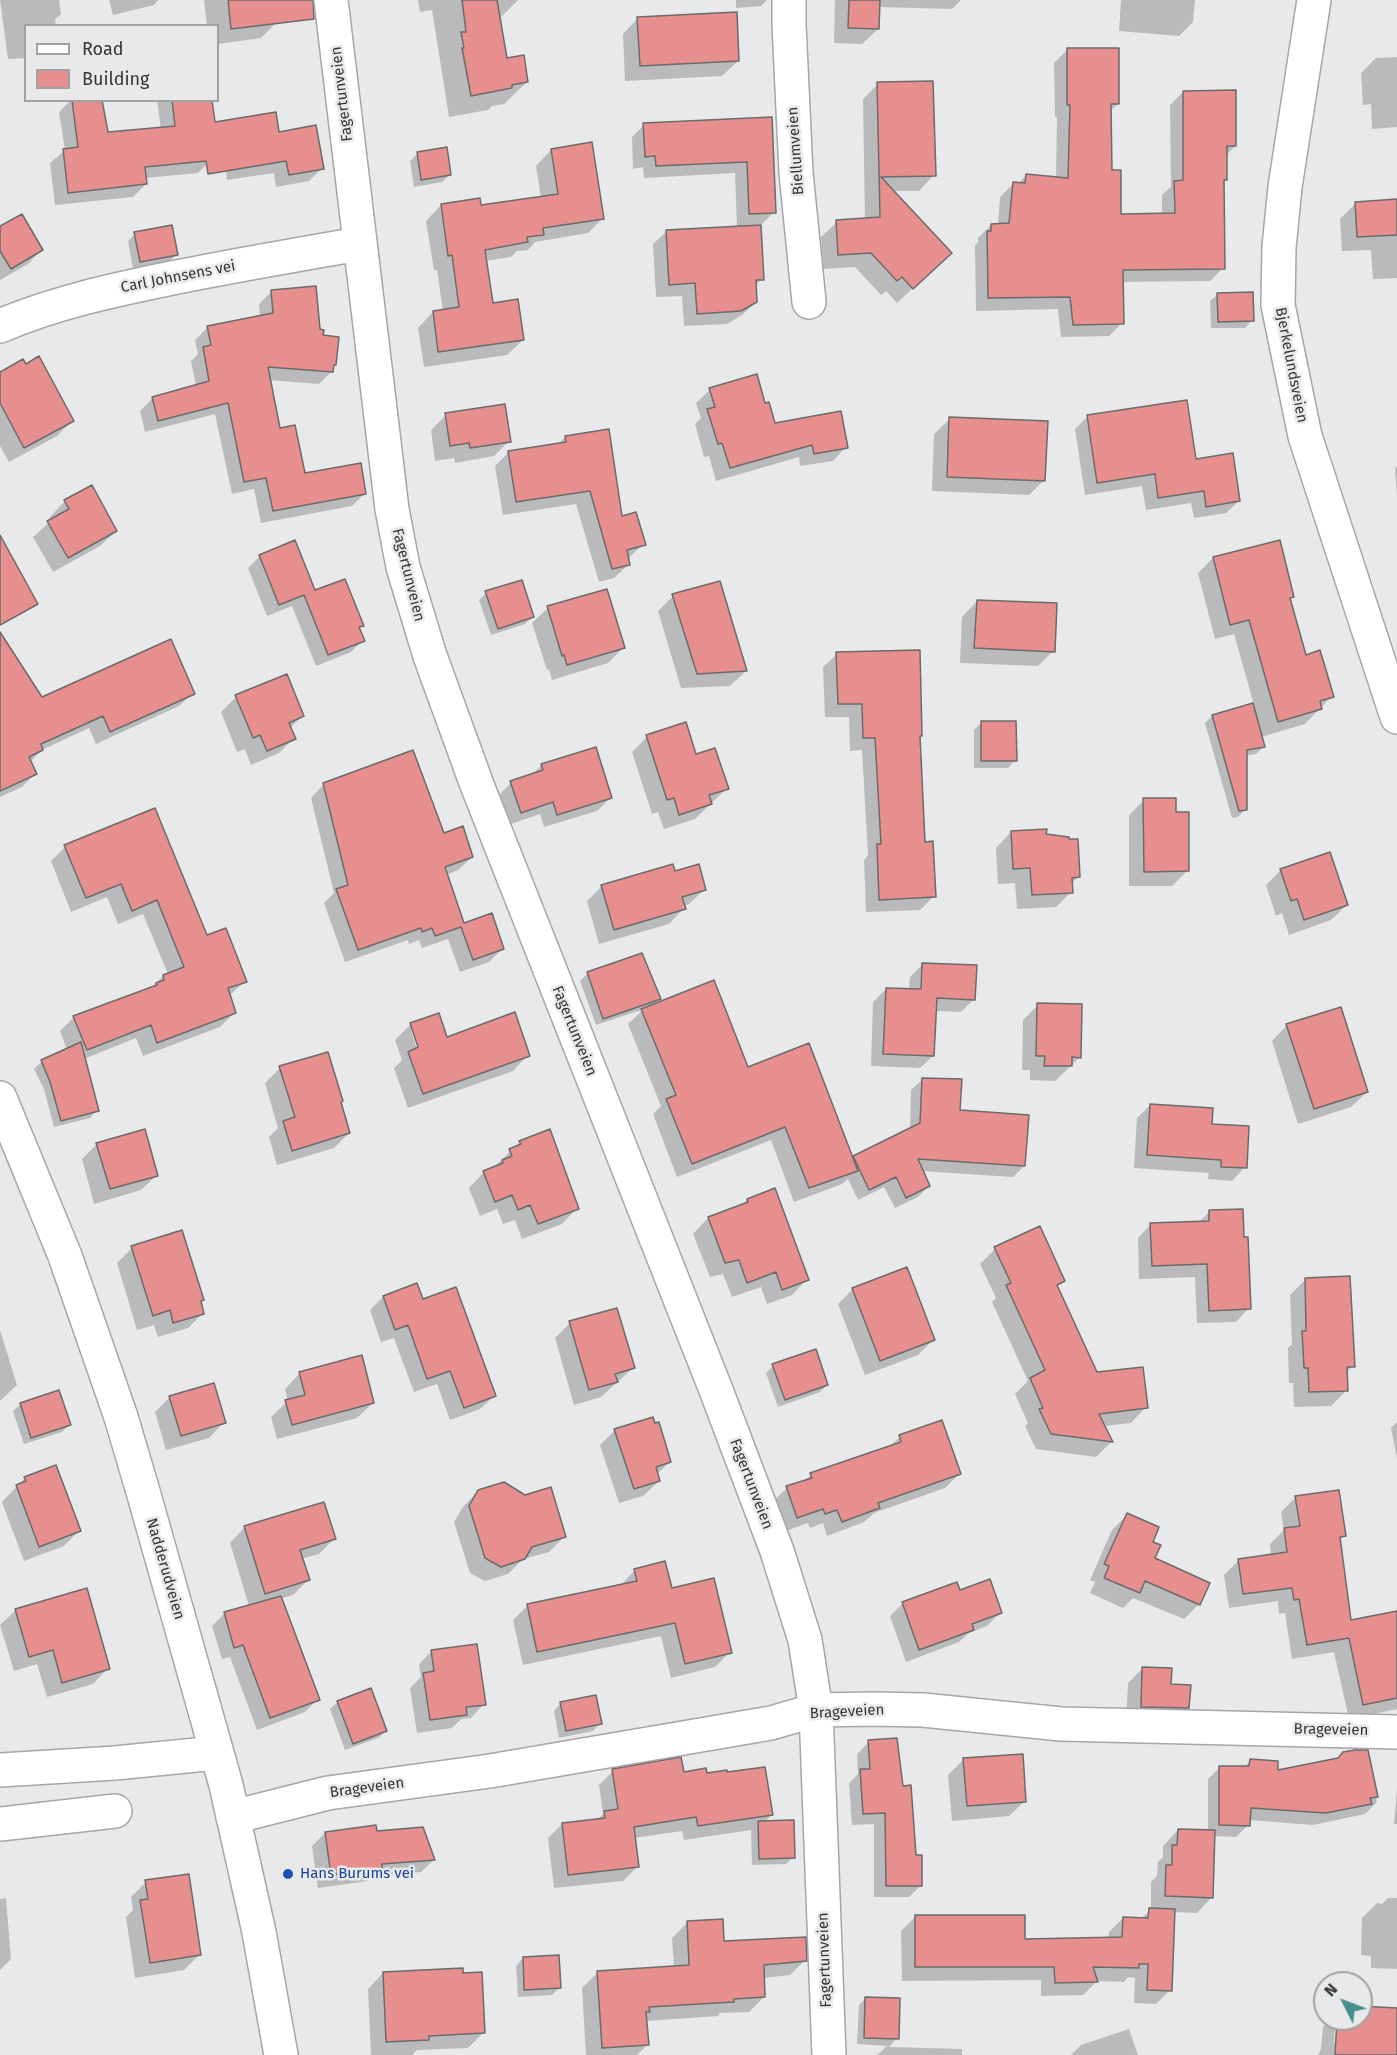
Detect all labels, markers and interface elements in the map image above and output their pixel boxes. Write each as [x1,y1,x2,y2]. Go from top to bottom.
legend [24,24,219,102]
text: Road [82,38,124,60]
street label: Fagertunveien [327,45,357,143]
text: Building [82,68,149,90]
street label: Biellumveien [784,106,808,196]
street label: Carl Johnsens vei [119,257,237,297]
street label: Bjerkelundsveien [1271,306,1311,424]
street label: Fagertunveien [388,526,428,624]
street label: Fagertunveien [548,983,600,1079]
street label: Fagertunveien [725,1436,777,1532]
street label: Nadderudveien [142,1516,188,1622]
street label: Brageveien [809,1701,885,1723]
street label: Brageveien [1293,1720,1369,1740]
street label: Brageveien [329,1774,405,1802]
place label: Hans Burums vei [300,1865,414,1883]
marker: Hans Burums vei [281,1867,295,1881]
street label: Fagertunveien [814,1912,836,2008]
north arrow [1313,1971,1373,2031]
text: N [1320,1980,1341,2000]

